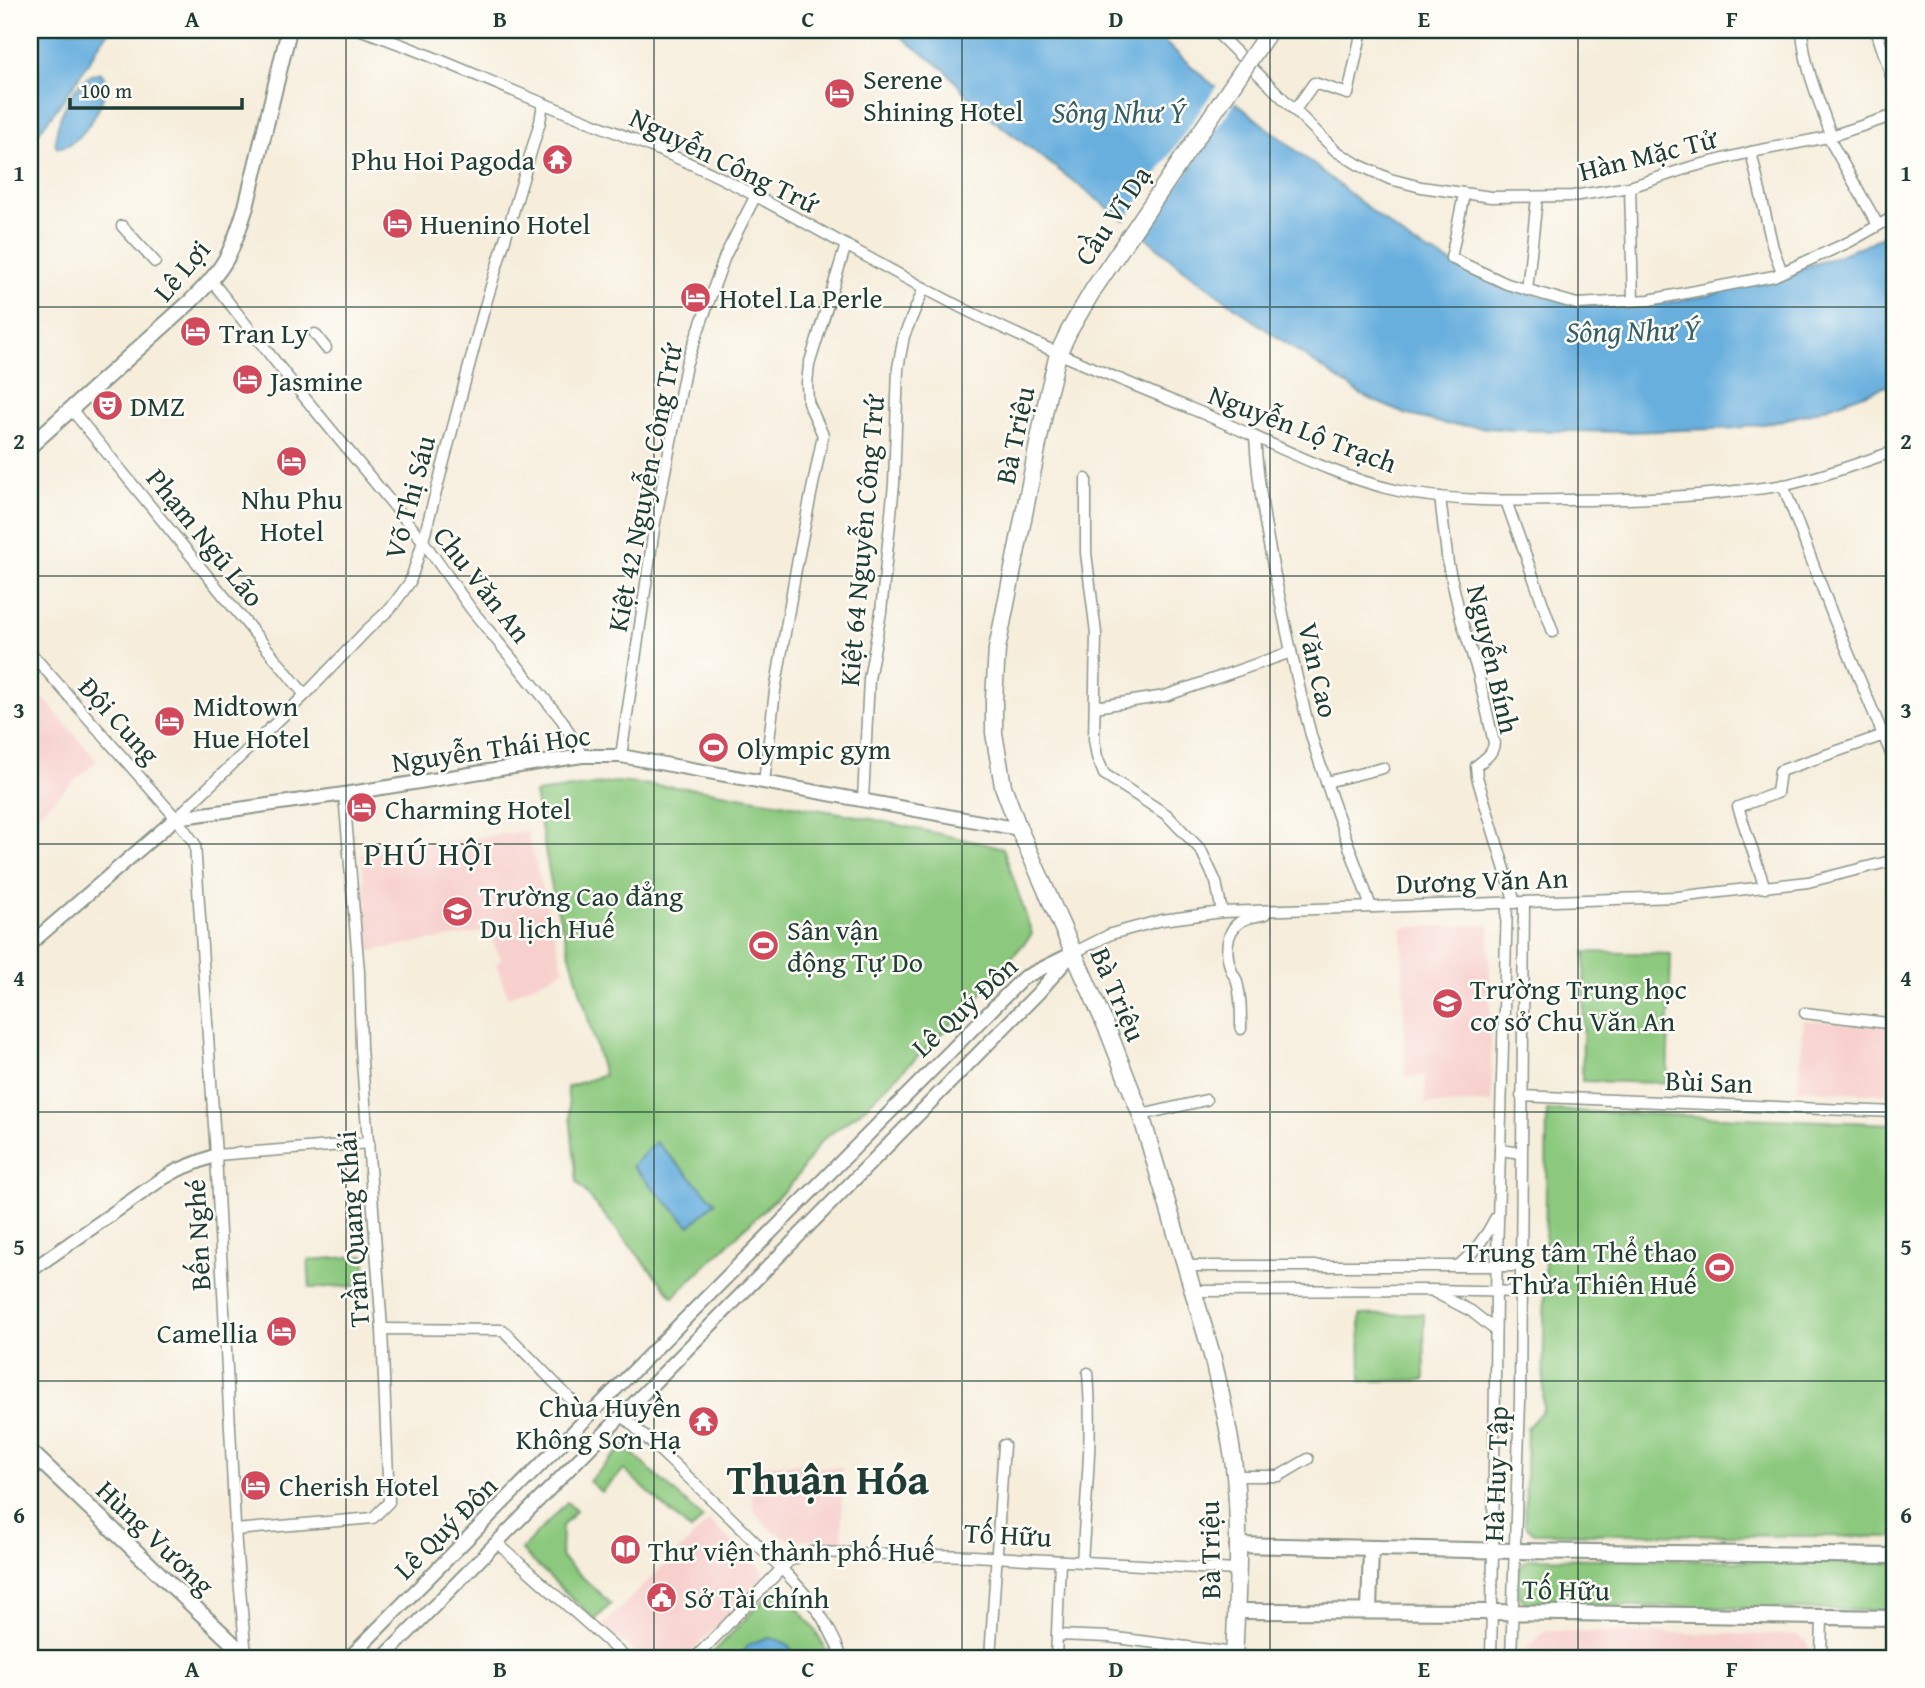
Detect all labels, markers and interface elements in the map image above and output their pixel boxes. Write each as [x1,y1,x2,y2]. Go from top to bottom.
text: A [185,2,200,35]
text: B [493,2,507,35]
text: C [801,2,815,35]
text: D [1109,2,1124,35]
text: E [1418,2,1430,35]
text: F [1726,2,1738,35]
place label: Serene Shining Hotel [863,58,1024,131]
scale bar [70,66,242,110]
text: 100 m [80,75,132,106]
hotel icon: Serene Shining Hotel [823,77,857,111]
water label: Sông Như Ý [1052,90,1187,134]
street label: Nguyễn Công Trứ [623,96,827,224]
street label: Hàn Mặc Tử [1574,117,1722,191]
place label: Phu Hoi Pagoda [351,139,536,180]
temple icon: Phu Hoi Pagoda [541,142,575,176]
text: 1 [13,156,25,189]
street label: Cầu Vĩ Dạ [1064,156,1161,273]
text: 1 [1900,156,1912,189]
place label: Huenino Hotel [420,203,591,244]
hotel icon: Huenino Hotel [380,206,414,240]
street label: Lê Lợi [143,230,219,310]
place label: Hotel La Perle [719,277,883,318]
hotel icon: Hotel La Perle [679,280,713,314]
water label: Sông Như Ý [1565,307,1702,353]
place label: Tran Ly [219,312,309,353]
hotel icon: Tran Ly [179,315,213,349]
street label: Kiệt 42 Nguyễn Công Trứ [596,339,692,635]
place label: Jasmine [267,360,363,401]
hotel icon: Jasmine [230,363,264,397]
street label: Nguyễn Lộ Trạch [1203,373,1403,483]
street label: Bà Triệu [984,382,1044,488]
place label: DMZ [130,385,185,426]
theatre icon: DMZ [90,388,124,422]
street label: Kiệt 64 Nguyễn Công Trứ [828,392,894,688]
text: 2 [13,424,25,457]
text: 2 [1900,424,1912,457]
street label: Võ Thị Sáu [373,431,445,563]
hotel icon: Nhu Phu Hotel [275,444,309,478]
street label: Phạm Ngũ Lão [137,459,275,615]
place label: Nhu Phu Hotel [241,478,343,551]
street label: Chu Văn An [424,517,542,651]
street label: Nguyễn Bính [1457,581,1531,738]
street label: Văn Cao [1288,619,1350,721]
street label: Đội Cung [70,667,171,773]
place label: Midtown Hue Hotel [193,685,310,758]
text: 3 [13,693,25,726]
text: 3 [1900,693,1912,726]
hotel icon: Midtown Hue Hotel [153,704,187,738]
street label: Nguyễn Thái Học [389,714,593,782]
place label: Olympic gym [737,728,891,769]
sports icon: Olympic gym [697,731,731,765]
place label: Charming Hotel [385,788,571,829]
hotel icon: Charming Hotel [345,791,379,825]
district label: PHÚ HỘI [363,830,495,877]
street label: Dương Văn An [1395,856,1569,903]
place label: Trường Cao đẳng Du lịch Huế [480,875,683,948]
school or university icon: Trường Cao đẳng Du lịch Huế [440,894,474,928]
place label: Sân vận động Tự Do [787,909,923,982]
sports icon: Sân vận động Tự Do [747,928,781,962]
street label: Bà Triệu [1081,941,1157,1047]
street label: Lê Quý Đôn [902,946,1027,1066]
text: 4 [13,961,25,994]
text: 4 [1900,961,1912,994]
place label: Trường Trung học cơ sở Chu Văn An [1470,968,1687,1041]
school or university icon: Trường Trung học cơ sở Chu Văn An [1430,987,1464,1021]
street label: Bùi San [1664,1059,1754,1103]
street label: Trần Quang Khải [325,1129,379,1329]
street label: Bến Nghé [174,1178,220,1292]
text: 5 [13,1230,25,1263]
text: 5 [1900,1230,1912,1263]
place label: Trung tâm Thể thao Thừa Thiên Huế [1463,1231,1697,1304]
sports icon: Trung tâm Thể thao Thừa Thiên Huế [1703,1250,1737,1284]
place label: Camellia [157,1312,259,1353]
hotel icon: Camellia [264,1315,298,1349]
place label: Chùa Huyền Không Sơn Hạ [516,1386,682,1459]
temple icon: Chùa Huyền Không Sơn Hạ [687,1405,721,1439]
street label: Hà Huy Tập [1472,1405,1518,1543]
district label: Thuận Hóa [727,1448,930,1509]
place label: Cherish Hotel [279,1465,439,1506]
street label: Lê Quý Đôn [384,1466,506,1588]
hotel icon: Cherish Hotel [239,1468,273,1502]
street label: Hùng Vương [88,1470,225,1604]
text: 6 [13,1498,25,1531]
text: 6 [1900,1498,1912,1531]
street label: Bà Triệu [1188,1500,1230,1600]
street label: Tố Hữu [963,1511,1053,1557]
place label: Thư viện thành phố Huế [648,1530,935,1571]
library icon: Thư viện thành phố Huế [608,1533,642,1567]
street label: Tố Hữu [1522,1568,1610,1610]
place label: Sở Tài chính [684,1577,830,1618]
public building icon: Sở Tài chính [644,1580,678,1614]
text: A [185,1652,200,1685]
text: B [493,1652,507,1685]
text: C [801,1652,815,1685]
text: D [1109,1652,1124,1685]
text: E [1418,1652,1430,1685]
text: F [1726,1652,1738,1685]

